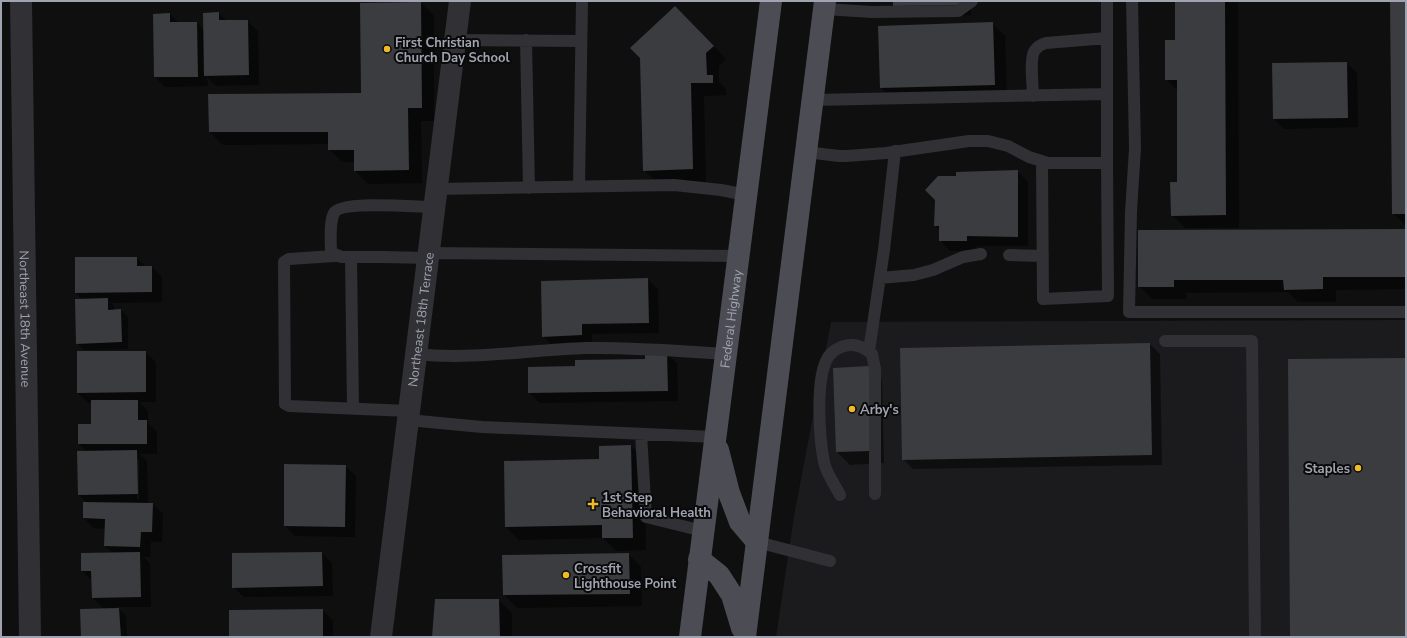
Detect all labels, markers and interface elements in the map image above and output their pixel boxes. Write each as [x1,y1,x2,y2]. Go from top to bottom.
place label: First Christian Church Day School [395,34,510,67]
marker: First Christian Church Day School [382,44,392,54]
street label: Northeast 18th Avenue [15,250,34,388]
street label: Northeast 18th Terrace [404,251,439,388]
street label: Federal Highway [716,268,747,369]
place label: Arby's [860,401,899,419]
marker: Arby's [847,404,857,414]
place label: Staples [1304,460,1350,478]
marker: Staples [1353,463,1363,473]
place label: 1st Step Behavioral Health [602,489,711,522]
marker: 1st Step Behavioral Health [587,498,599,510]
place label: Crossfit Lighthouse Point [574,560,677,593]
marker: Crossfit Lighthouse Point [561,570,571,580]

